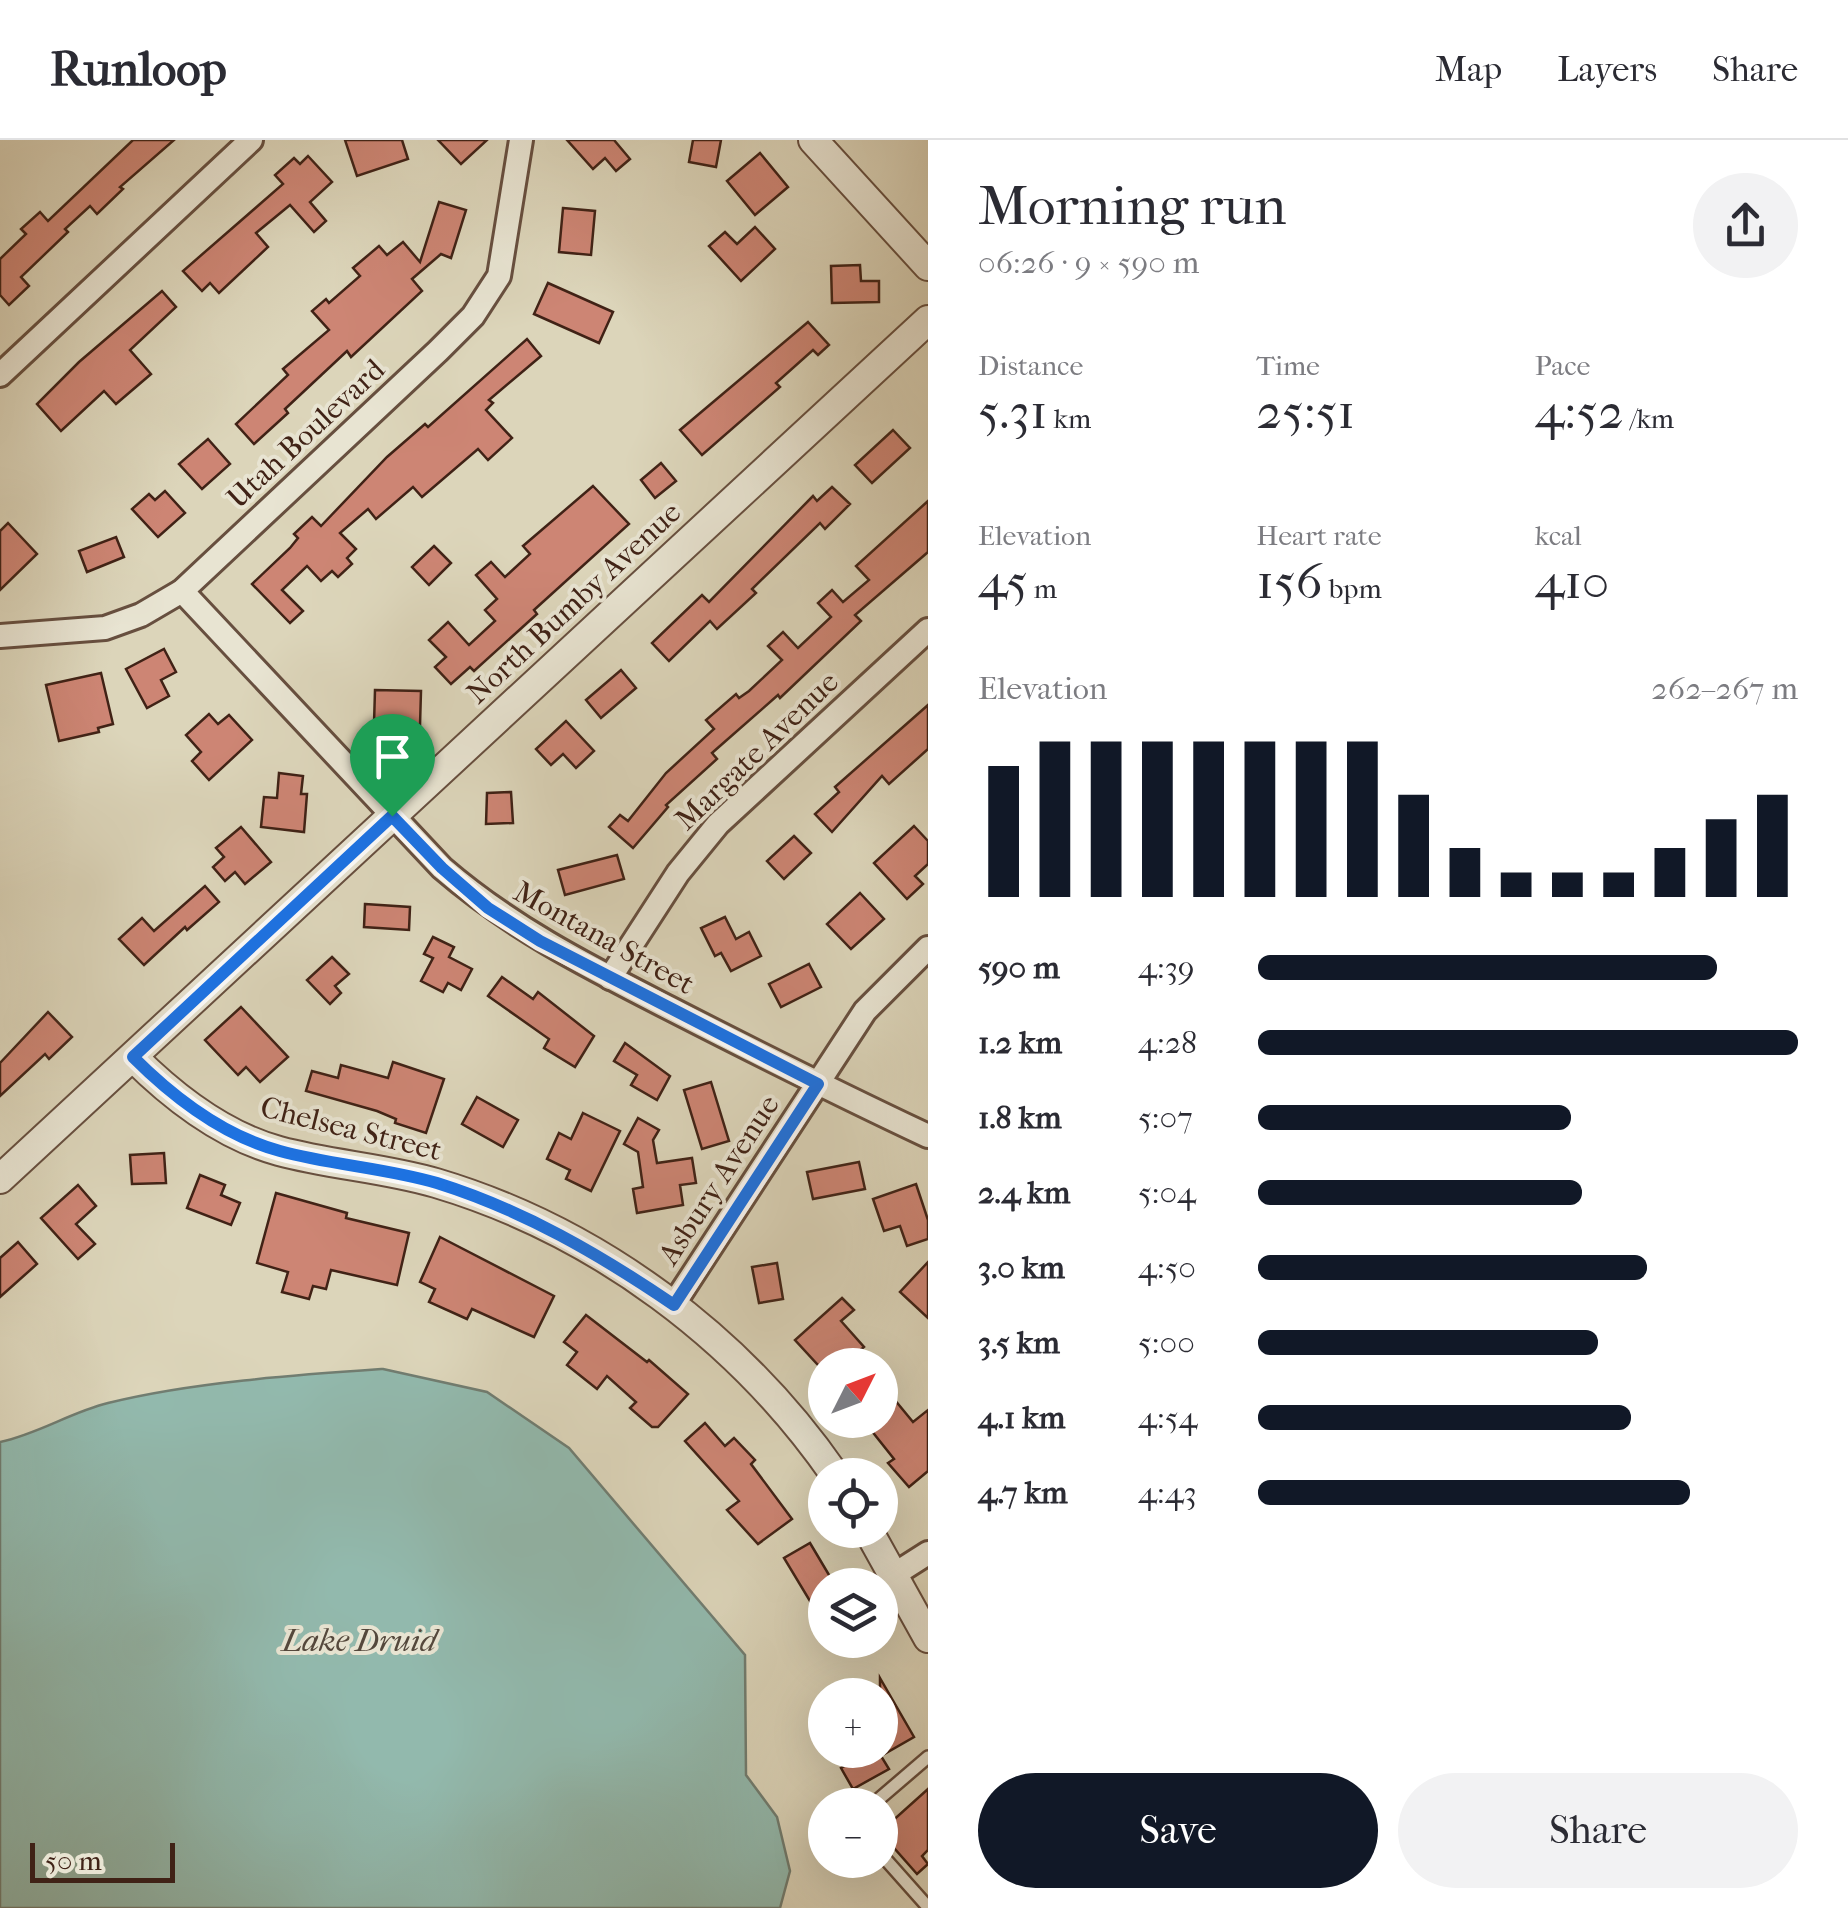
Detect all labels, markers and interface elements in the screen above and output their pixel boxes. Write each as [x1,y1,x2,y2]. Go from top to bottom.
text: Runloop [50,41,227,97]
text: Map [1435,49,1502,90]
text: Layers [1557,49,1657,90]
text: Share [1712,49,1798,90]
button: share [1693,173,1798,278]
text: Morning run [978,174,1286,238]
text: 06:26 · 9 × 590 m [978,244,1199,281]
text: Distance [978,349,1083,382]
text: Time [1256,349,1320,382]
text: Pace [1535,349,1590,382]
street label: Utah Boulevard [220,352,392,516]
text: 5.31 [978,382,1048,441]
text: 25:51 [1256,382,1355,441]
text: 4:52 [1535,382,1624,441]
text: km [1048,402,1091,435]
text: /km [1624,402,1674,435]
street label: North Bumby Avenue [460,495,688,711]
text: Elevation [978,519,1091,552]
text: Heart rate [1256,519,1382,552]
text: kcal [1535,519,1582,552]
text: 45 [978,552,1028,611]
text: 156 [1256,552,1323,611]
text: 410 [1535,552,1609,611]
text: m [1028,572,1057,605]
text: bpm [1323,572,1382,605]
street label: Margate Avenue [668,664,846,837]
text: Elevation [978,670,1107,707]
text: 262–267 m [1651,670,1798,707]
pin [350,714,435,817]
icon: arrive [365,729,420,784]
street label: Montana Street [508,874,701,1002]
text: 590 m [978,949,1060,986]
text: 4:39 [1138,949,1195,986]
text: 1.2 km [978,1024,1062,1061]
text: 4:28 [1138,1024,1197,1061]
street label: Asbury Avenue [651,1089,787,1272]
street label: Chelsea Street [257,1090,445,1168]
text: 1.8 km [978,1099,1062,1136]
text: 5:07 [1138,1099,1193,1136]
text: 2.4 km [978,1174,1070,1211]
text: 5:04 [1138,1174,1196,1211]
text: 3.0 km [978,1249,1065,1286]
text: 4:50 [1138,1249,1196,1286]
text: 3.5 km [978,1324,1060,1361]
text: 5:00 [1138,1324,1195,1361]
north arrow [808,1348,898,1438]
map controls [808,1348,898,1878]
text: 4.1 km [978,1399,1065,1436]
text: 4:54 [1138,1399,1197,1436]
button: locate [808,1458,898,1548]
text: 4.7 km [978,1474,1068,1511]
text: 4:43 [1138,1474,1197,1511]
button: layers [808,1568,898,1658]
water label: Lake Druid [280,1622,440,1659]
button: + [808,1678,898,1768]
button: Save [978,1773,1378,1888]
button: Share [1398,1773,1798,1888]
button: − [808,1788,898,1878]
scale bar [30,1838,175,1882]
text: 50 m [45,1844,102,1877]

